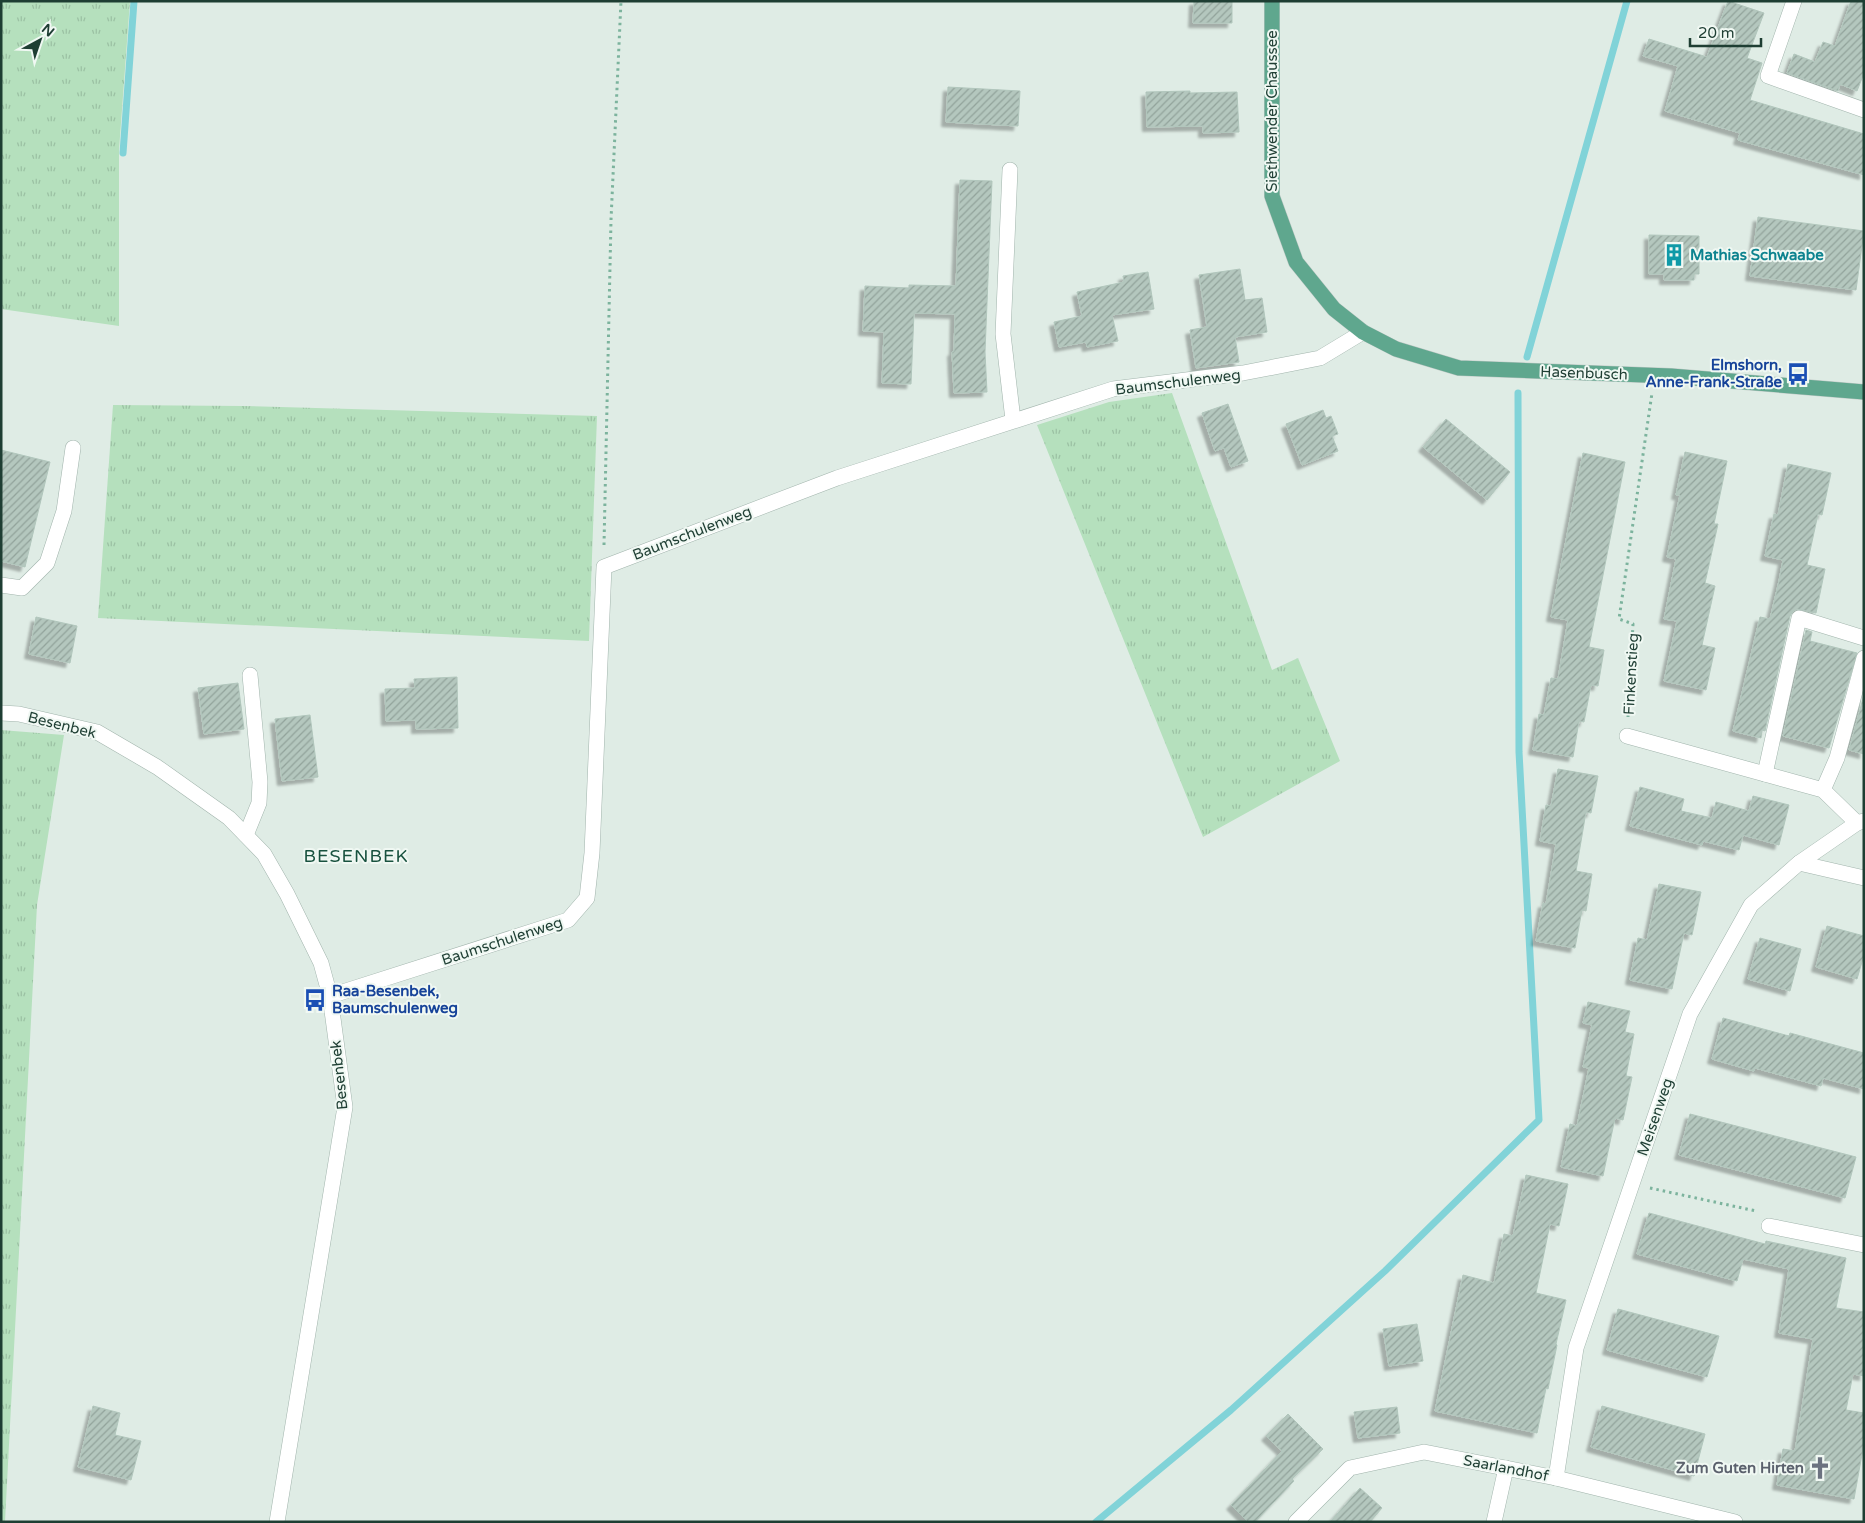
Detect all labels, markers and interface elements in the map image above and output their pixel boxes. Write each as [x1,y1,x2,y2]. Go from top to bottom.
north arrow [15,15,65,65]
scale bar [1690,15,1761,47]
text: N [38,20,58,41]
text: 20 m [1698,24,1735,42]
street label: Siethwender Chaussee [1263,30,1281,192]
building icon: Mathias Schwaabe [1661,242,1687,268]
place label: Mathias Schwaabe [1690,246,1824,264]
place label: Elmshorn, Anne-Frank-Straße [1646,356,1782,391]
bus stop icon: Elmshorn, Anne-Frank-Straße [1785,361,1811,387]
street label: Hasenbusch [1540,362,1628,384]
street label: Baumschulenweg [1114,365,1242,399]
street label: Baumschulenweg [630,502,754,564]
street label: Finkenstieg [1620,633,1642,715]
street label: Besenbek [26,708,98,742]
district label: BESENBEK [303,845,409,867]
street label: Baumschulenweg [439,913,565,969]
place label: Raa-Besenbek, Baumschulenweg [332,982,458,1018]
bus stop icon: Raa-Besenbek, Baumschulenweg [302,987,328,1013]
street label: Besenbek [326,1039,352,1111]
street label: Meisenweg [1633,1076,1677,1158]
street label: Saarlandhof [1462,1451,1550,1485]
church icon: Zum Guten Hirten [1807,1455,1833,1481]
place label: Zum Guten Hirten [1676,1459,1804,1477]

